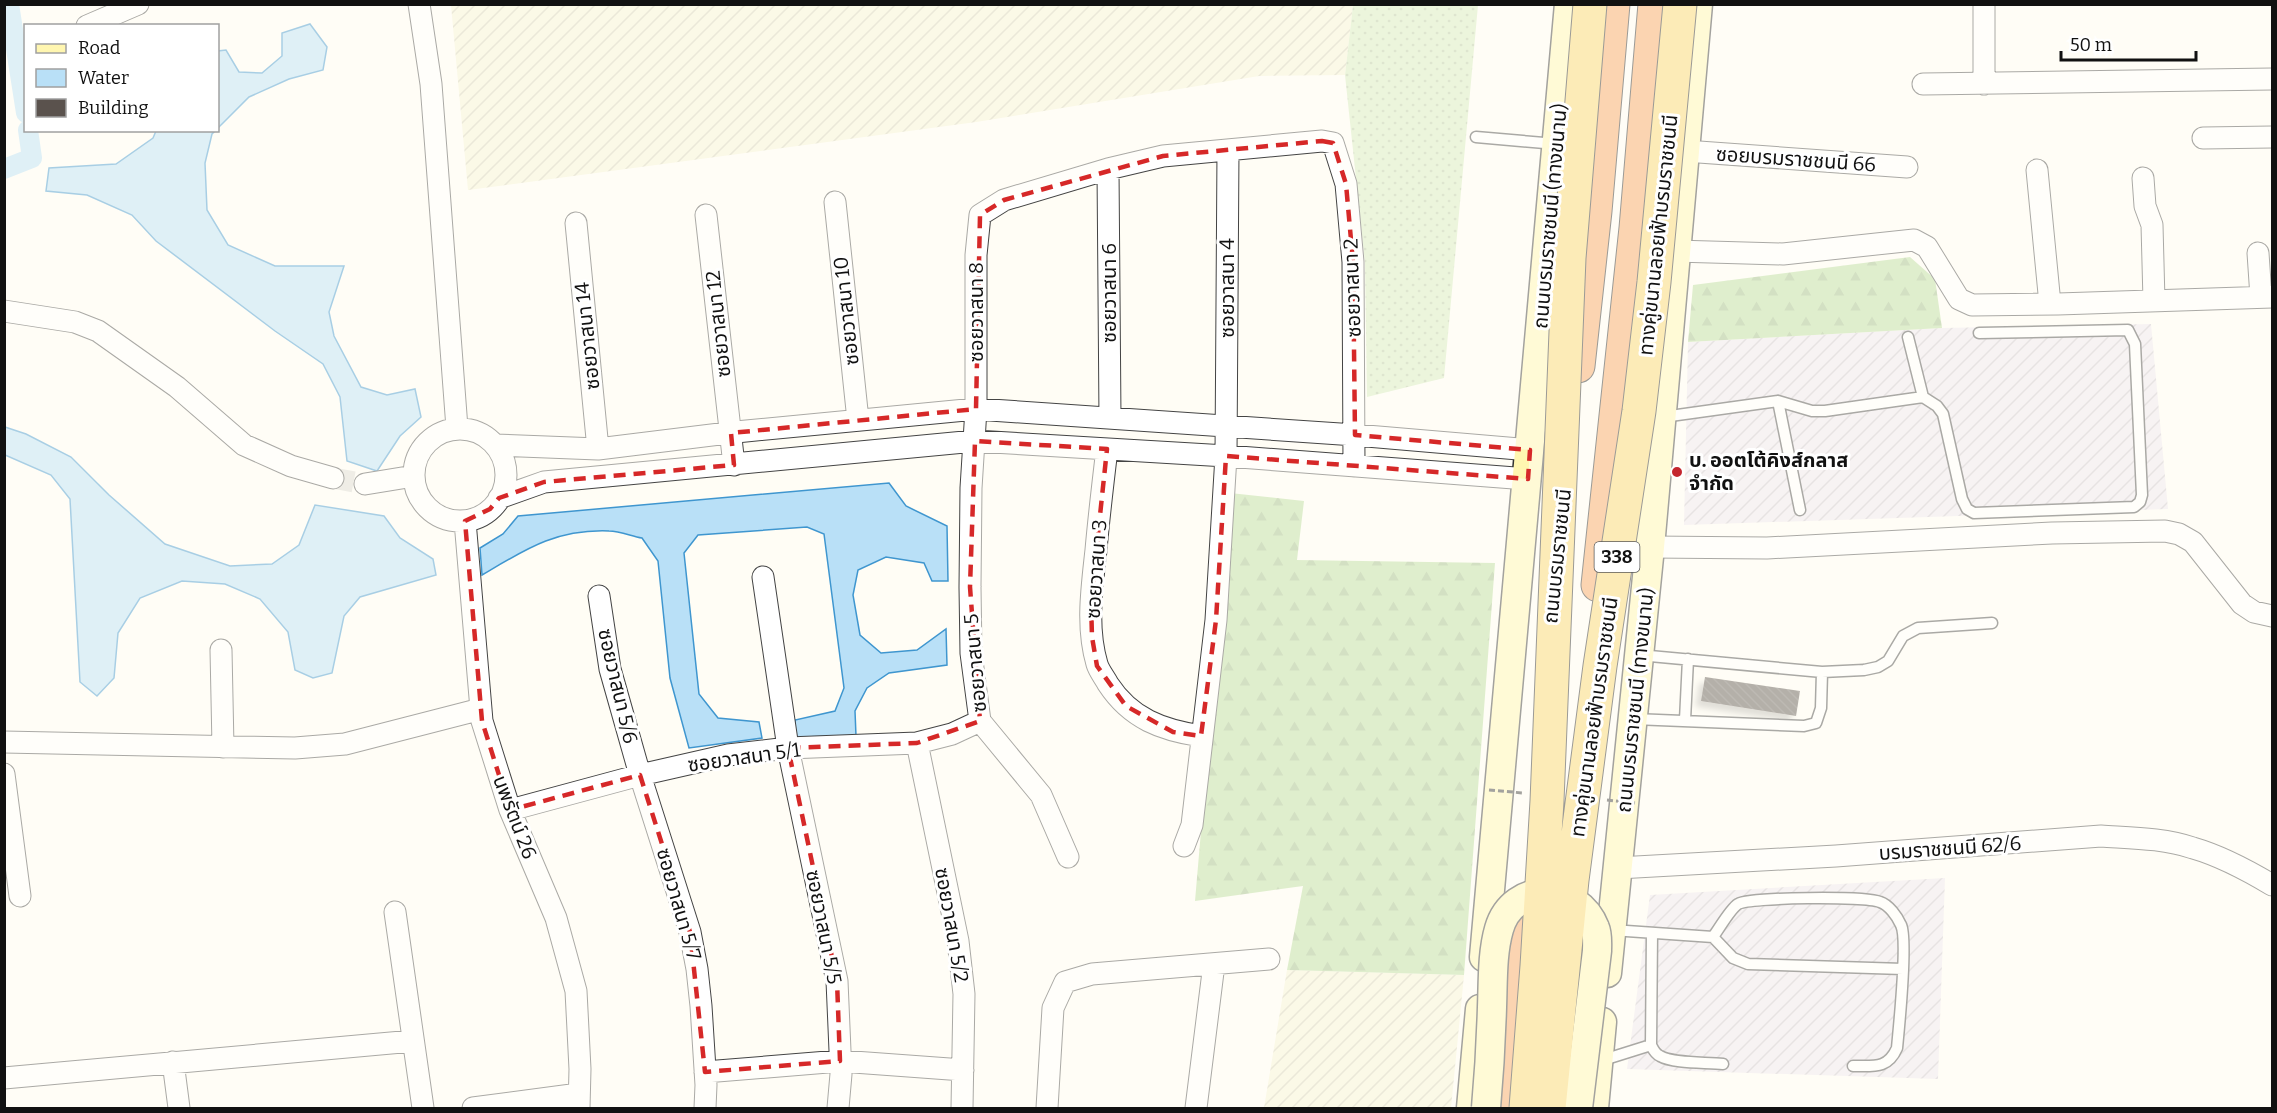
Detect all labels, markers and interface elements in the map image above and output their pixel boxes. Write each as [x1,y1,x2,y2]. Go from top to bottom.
legend [24,24,219,132]
scale bar [2061,24,2196,62]
text: 50 m [2070,34,2112,56]
text: Road [78,37,121,59]
text: Water [78,67,129,89]
text: Building [78,97,149,119]
street label: ถนนบรมราชชนนี (ทางขนาน) [1528,102,1572,330]
street label: ทางคู่ขนานลอยฟ้าบรมราชชนนี [1633,113,1684,357]
street label: ซอยบรมราชชนนี 66 [1715,141,1877,177]
street label: ซอยวาสนา 4 [1215,238,1239,338]
street label: ซอยวาสนา 2 [1338,238,1366,338]
street label: ซอยวาสนา 6 [1097,243,1121,343]
street label: ซอยวาสนา 10 [828,255,864,367]
street label: ซอยวาสนา 8 [964,262,988,362]
street label: ซอยวาสนา 12 [700,269,736,379]
street label: ซอยวาสนา 14 [569,281,605,391]
place label: บ. ออตโต้คิงส์กลาส จำกัด [1689,448,1848,495]
marker: บ. ออตโต้คิงส์กลาส จำกัด [1670,465,1684,479]
street label: ถนนบรมราชชนนี [1538,488,1576,624]
street label: ซอยวาสนา 3 [1081,518,1111,620]
road number: 338 [1594,542,1640,572]
street label: ถนนบรมราชชนนี (ทางขนาน) [1611,586,1659,814]
street label: ทางคู่ขนานลอยฟ้าบรมราชชนนี [1565,596,1624,839]
street label: ซอยวาสนา 5 [959,613,991,713]
street label: ซอยวาสนา 5/6 [593,626,643,746]
street label: ซอยวาสนา 5/1 [686,737,802,777]
street label: นพรัตน์ 26 [488,772,542,862]
street label: บรมราชชนนี 62/6 [1878,831,2022,865]
street label: ซอยวาสนา 5/7 [652,845,706,963]
street label: ซอยวาสนา 5/2 [930,866,974,984]
street label: ซอยวาสนา 5/5 [801,868,847,986]

